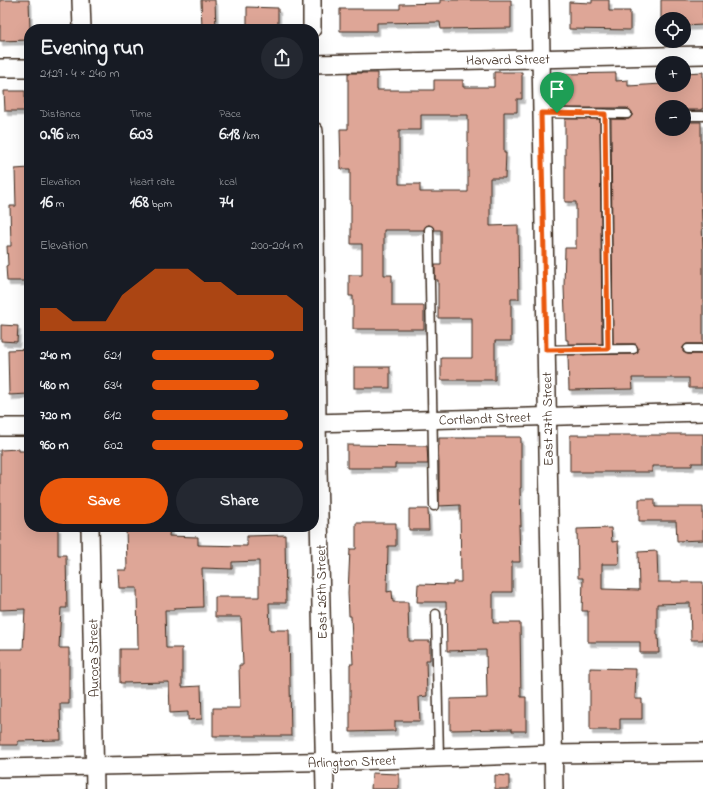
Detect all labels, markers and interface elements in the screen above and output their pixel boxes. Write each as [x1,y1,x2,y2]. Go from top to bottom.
map controls [655,12,691,136]
button: locate [655,12,691,48]
text: Evening run [40,33,144,65]
button: share [261,37,303,79]
street label: Harvard Street [466,49,550,72]
button: + [655,56,691,92]
text: 21:29 · 4 × 240 m [40,64,120,83]
pin [540,72,574,113]
icon: arrive [546,78,568,100]
button: − [655,100,691,136]
text: Distance [40,106,81,122]
text: Time [130,106,151,122]
text: Pace [219,106,241,122]
text: 0.96 [40,122,63,147]
text: 6:03 [130,122,153,147]
text: 6:18 [219,122,240,147]
text: km [63,128,80,144]
text: /km [240,128,260,144]
text: Elevation [40,174,80,190]
text: Heart rate [130,174,175,190]
text: kcal [219,174,237,190]
text: 16 [40,190,53,215]
text: 168 [130,190,149,215]
text: 74 [219,190,233,215]
text: m [53,196,64,212]
text: bpm [149,196,172,212]
text: Elevation [40,236,88,255]
text: 200–204 m [251,236,303,255]
text: 240 m [40,346,71,365]
text: 6:21 [104,346,121,365]
street label: East 27th Street [537,371,560,466]
text: 480 m [40,376,69,395]
text: 6:34 [104,376,122,395]
text: 720 m [40,406,71,425]
text: 6:12 [104,406,121,425]
street label: Cortlandt Street [439,407,532,432]
text: 960 m [40,436,69,455]
text: 6:02 [104,436,123,455]
button: Save [40,478,168,524]
button: Share [176,478,303,524]
street label: East 26th Street [311,544,334,639]
street label: Aurora Street [83,618,106,698]
street label: Arlington Street [307,750,397,776]

